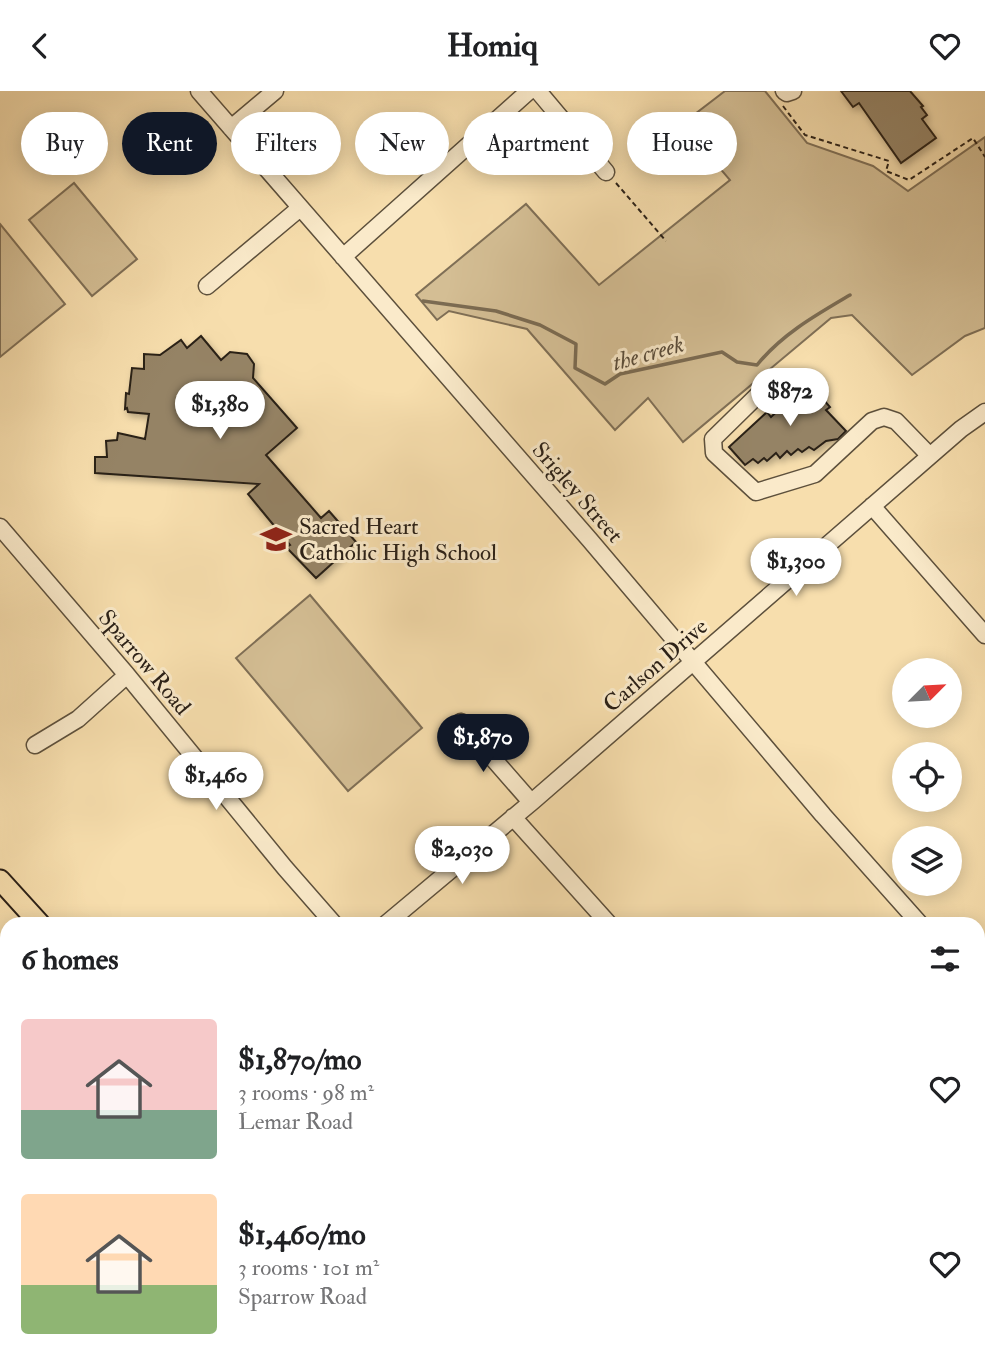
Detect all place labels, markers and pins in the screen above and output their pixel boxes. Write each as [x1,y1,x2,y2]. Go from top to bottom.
pin: $872 [749,369,831,428]
pin: $1,380 [163,381,277,441]
place label: Sacred Heart Catholic High School [299,512,497,567]
school or university icon: Sacred Heart Catholic High School [259,522,293,556]
pin: $1,300 [739,539,853,598]
pin: $1,870 [426,715,540,774]
pin: $1,460 [159,753,273,812]
pin: $2,030 [405,827,519,886]

